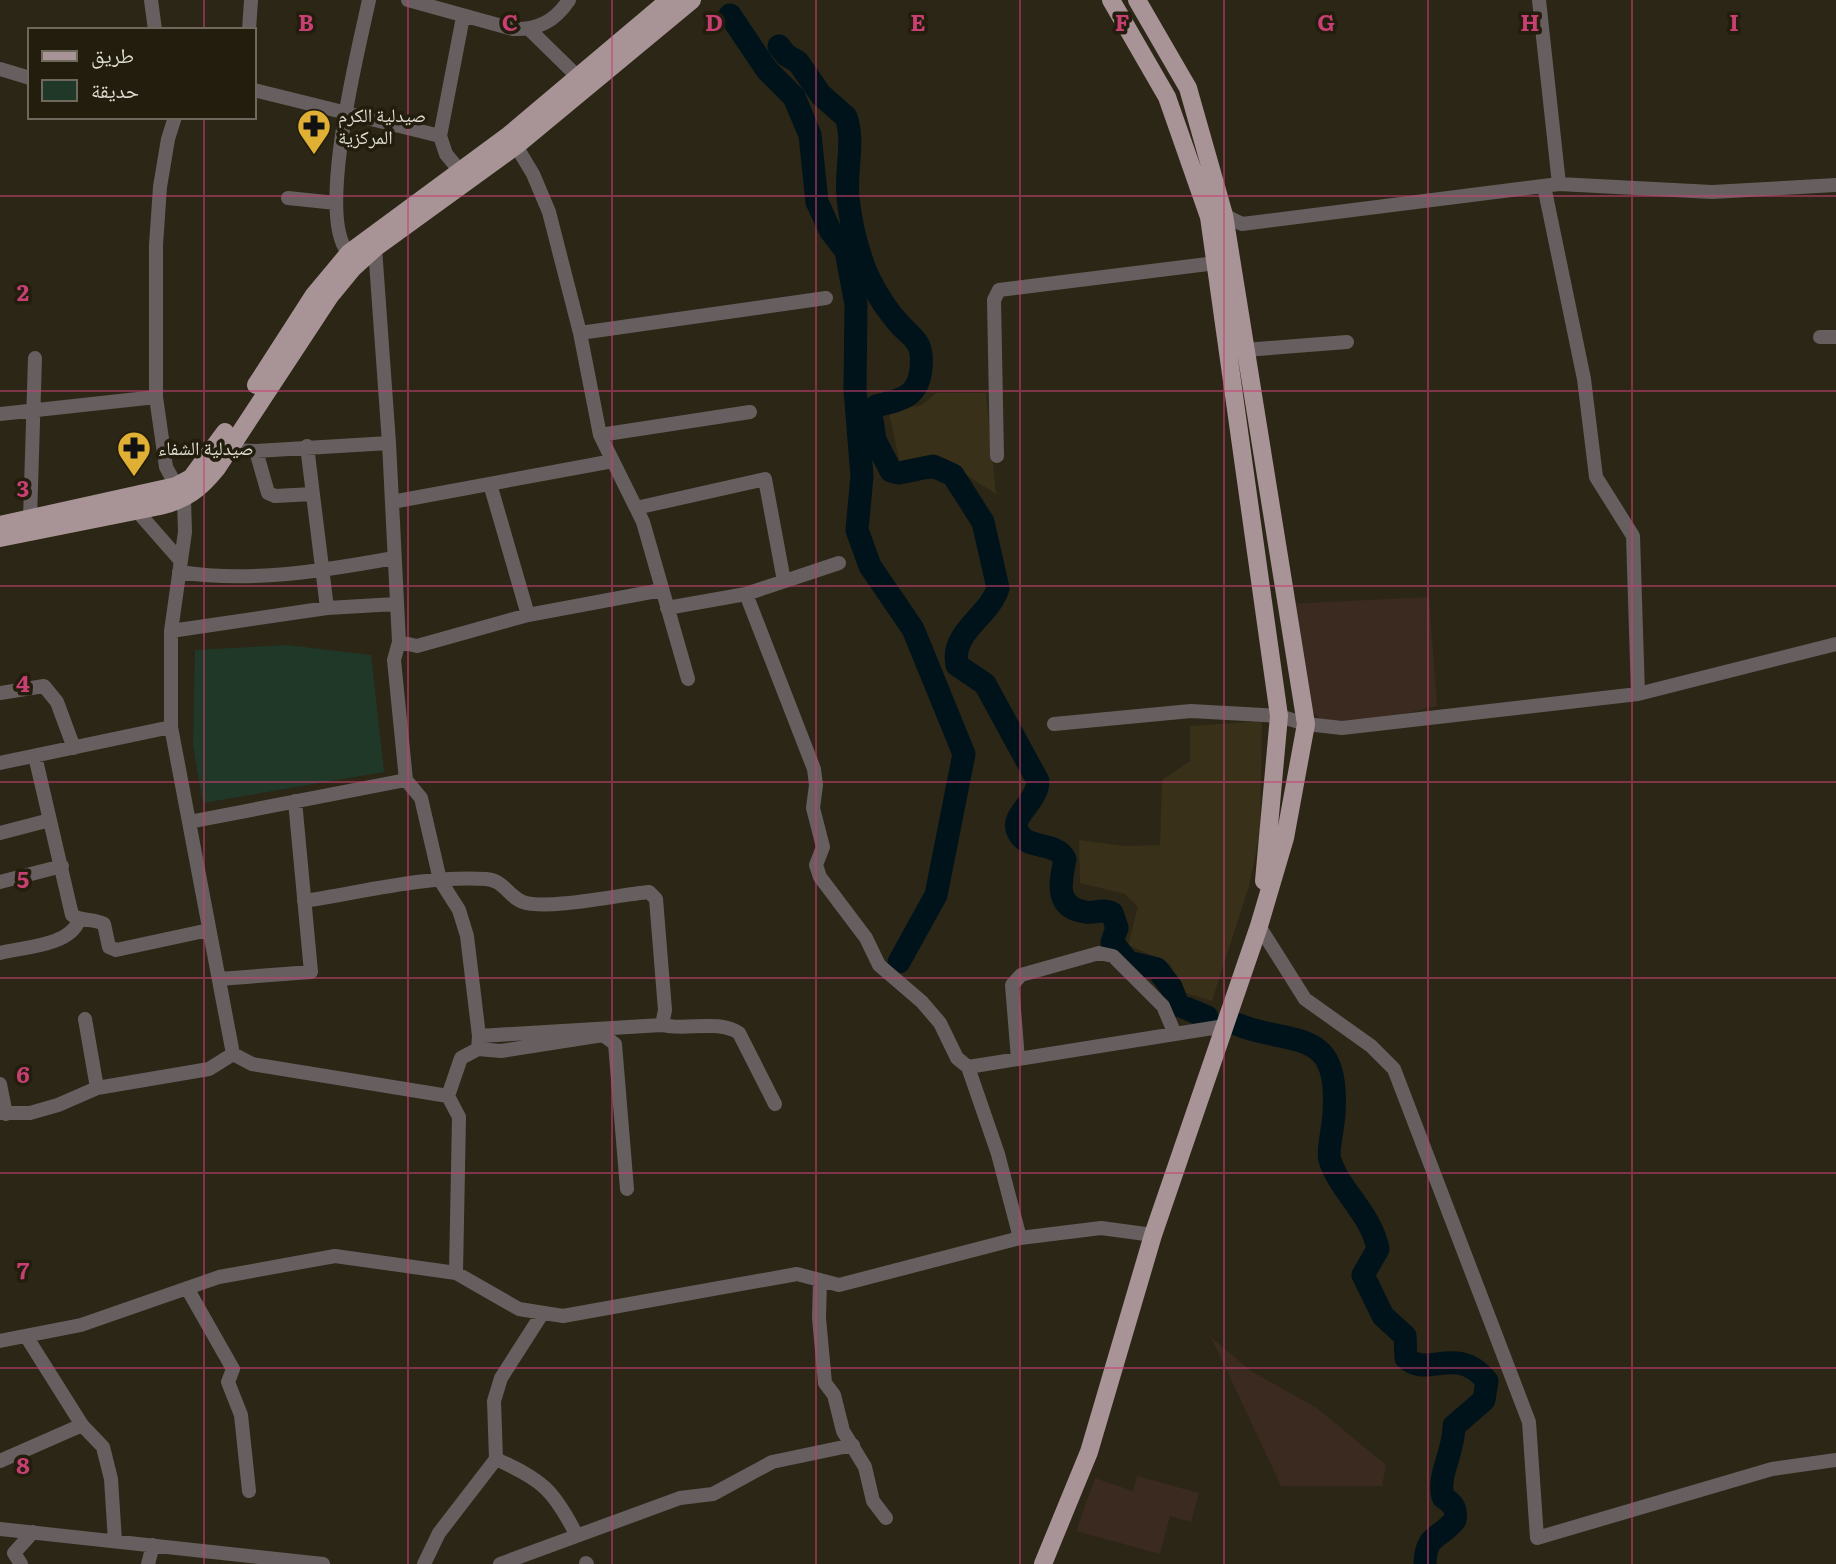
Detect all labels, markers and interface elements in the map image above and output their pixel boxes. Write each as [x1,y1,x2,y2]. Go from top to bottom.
text: B [298,4,314,38]
text: C [502,4,518,38]
text: D [705,4,723,38]
text: E [910,4,926,38]
text: F [1115,4,1130,38]
text: G [1317,4,1335,38]
text: H [1520,4,1540,38]
text: I [1729,4,1739,38]
legend [28,28,256,119]
text: طريق [91,38,134,69]
text: حديقة [91,73,139,104]
place label: صيدلية الكرم المركزية [338,100,426,150]
pharmacy icon: صيدلية الكرم المركزية [295,107,333,156]
text: 2 [17,274,29,308]
pharmacy icon: صيدلية الشفاء [115,429,153,478]
place label: صيدلية الشفاء [158,433,254,461]
text: 3 [17,470,29,504]
text: 4 [16,665,30,699]
text: 5 [17,861,29,895]
text: 6 [16,1056,30,1090]
text: 7 [17,1252,30,1286]
text: 8 [16,1447,30,1481]

